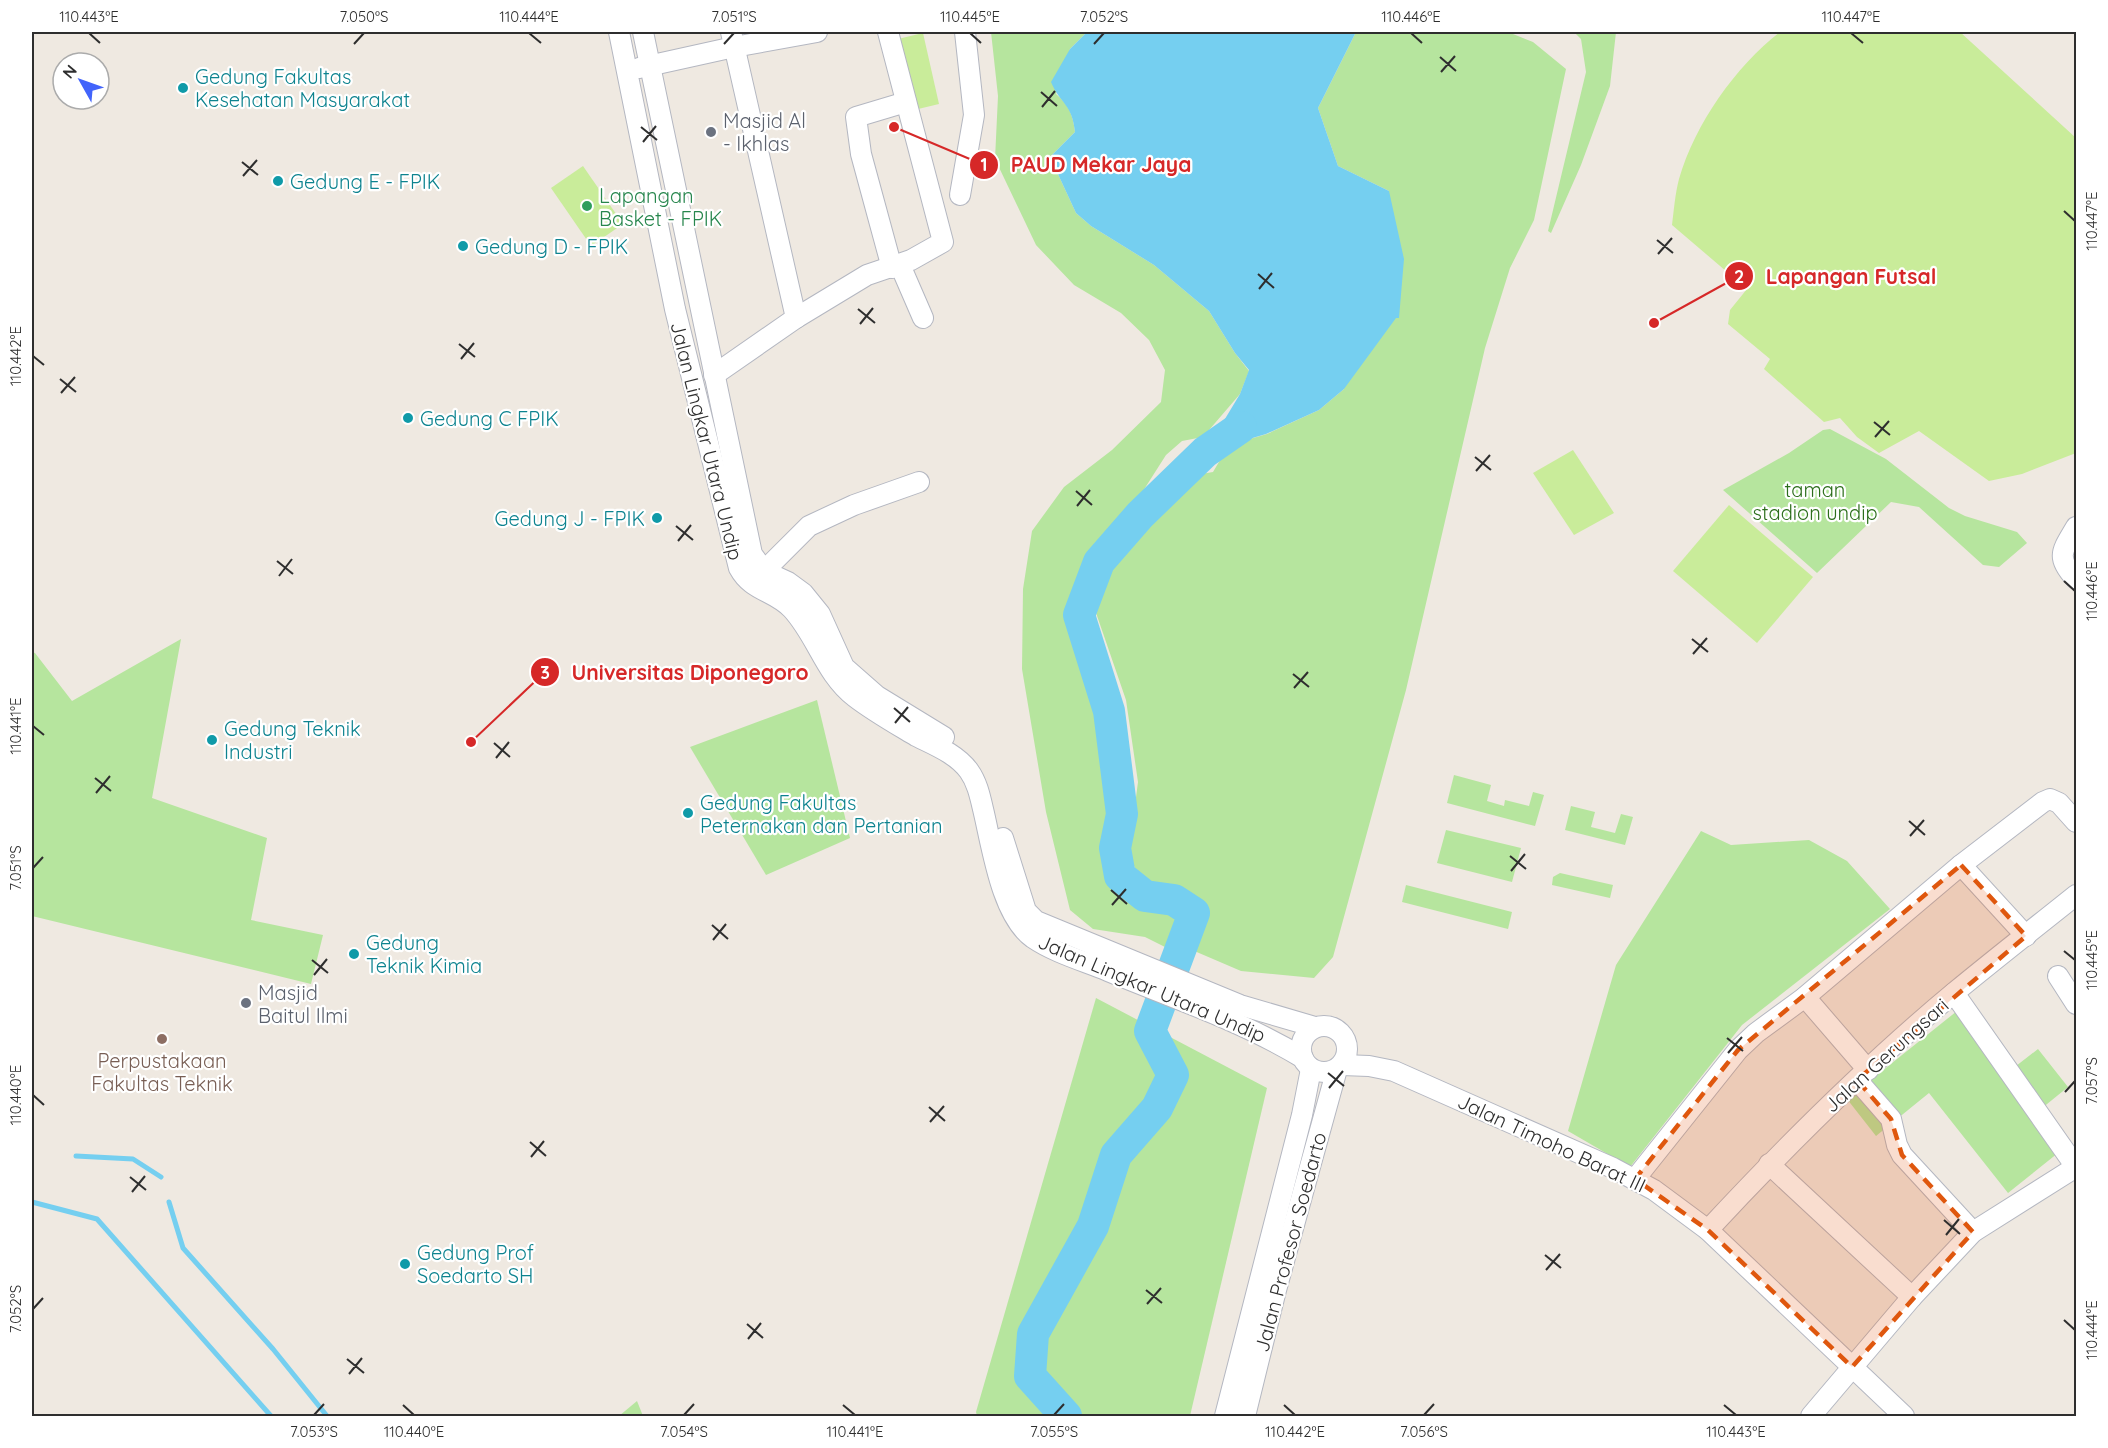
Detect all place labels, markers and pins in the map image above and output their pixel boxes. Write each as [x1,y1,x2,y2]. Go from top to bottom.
place label: Gedung Fakultas Kesehatan Masyarakat [195,64,410,112]
marker: Gedung Fakultas Kesehatan Masyarakat [176,81,190,95]
place label: Masjid Al - Ikhlas [723,108,806,156]
marker: Masjid Al - Ikhlas [704,125,718,139]
callout: PAUD Mekar Jaya [969,145,1204,184]
place label: Gedung E - FPIK [290,169,440,194]
marker: Gedung E - FPIK [271,174,285,188]
place label: Lapangan Basket - FPIK [599,183,722,231]
marker: Lapangan Basket - FPIK [580,199,594,213]
place label: Gedung D - FPIK [475,234,628,259]
marker: Gedung D - FPIK [456,239,470,253]
callout: Lapangan Futsal [1724,257,1948,296]
place label: Gedung C FPIK [420,406,559,431]
marker: Gedung C FPIK [401,411,415,425]
place label: Gedung J - FPIK [495,506,645,531]
marker: Gedung J - FPIK [650,511,664,525]
callout: Universitas Diponegoro [530,653,821,692]
place label: Gedung Teknik Industri [224,716,361,764]
marker: Gedung Teknik Industri [205,733,219,747]
place label: Gedung Fakultas Peternakan dan Pertanian [700,790,943,838]
marker: Gedung Fakultas Peternakan dan Pertanian [681,806,695,820]
place label: Gedung Teknik Kimia [366,930,482,978]
marker: Gedung Teknik Kimia [347,947,361,961]
place label: Masjid Baitul Ilmi [258,980,348,1028]
marker: Masjid Baitul Ilmi [239,996,253,1010]
marker: Perpustakaan Fakultas Teknik [155,1032,169,1046]
place label: Perpustakaan Fakultas Teknik [91,1048,233,1096]
place label: Gedung Prof Soedarto SH [417,1240,534,1288]
marker: Gedung Prof Soedarto SH [398,1257,412,1271]

